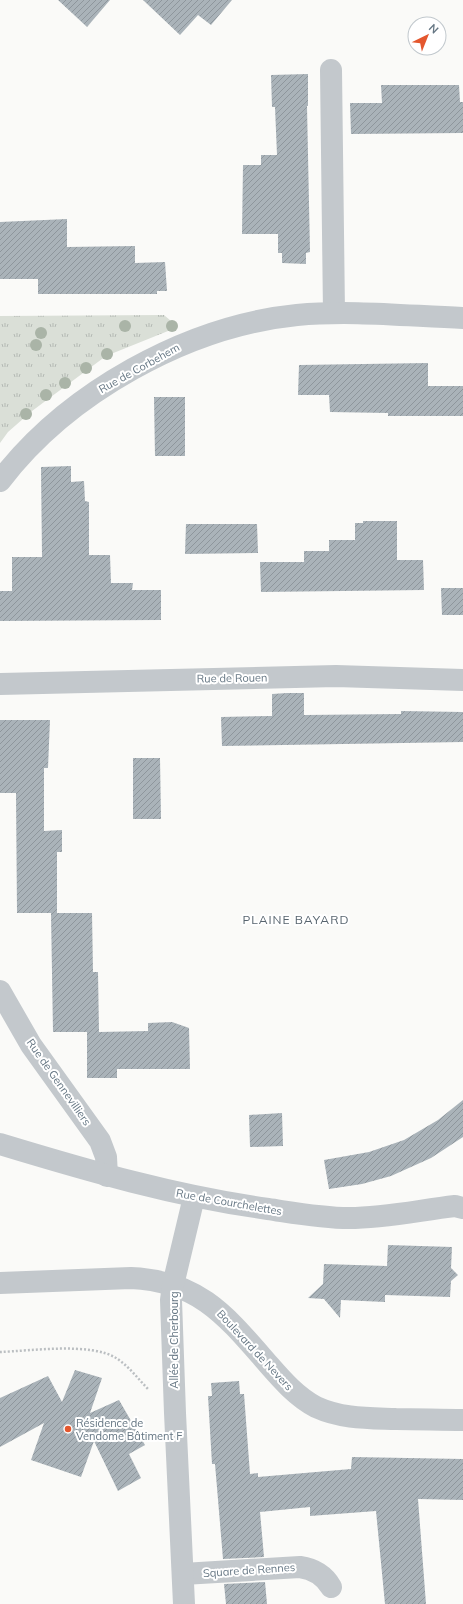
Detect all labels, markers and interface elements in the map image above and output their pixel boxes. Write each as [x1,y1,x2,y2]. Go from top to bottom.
north arrow [407,16,447,56]
text: N [426,21,442,37]
street label: Rue de Corbehem [96,340,182,396]
street label: Rue de Rouen [196,670,268,686]
district label: PLAINE BAYARD [243,912,349,927]
street label: Rue de Gennevilliers [24,1036,94,1128]
street label: Rue de Courchelettes [175,1186,283,1218]
street label: Allée de Cherbourg [167,1291,181,1389]
street label: Boulevard de Nevers [214,1307,296,1393]
place label: Résidence de Vendome Bâtiment F [76,1416,182,1443]
marker: Résidence de Vendome Bâtiment F [63,1424,73,1434]
street label: Square de Rennes [202,1560,296,1580]

